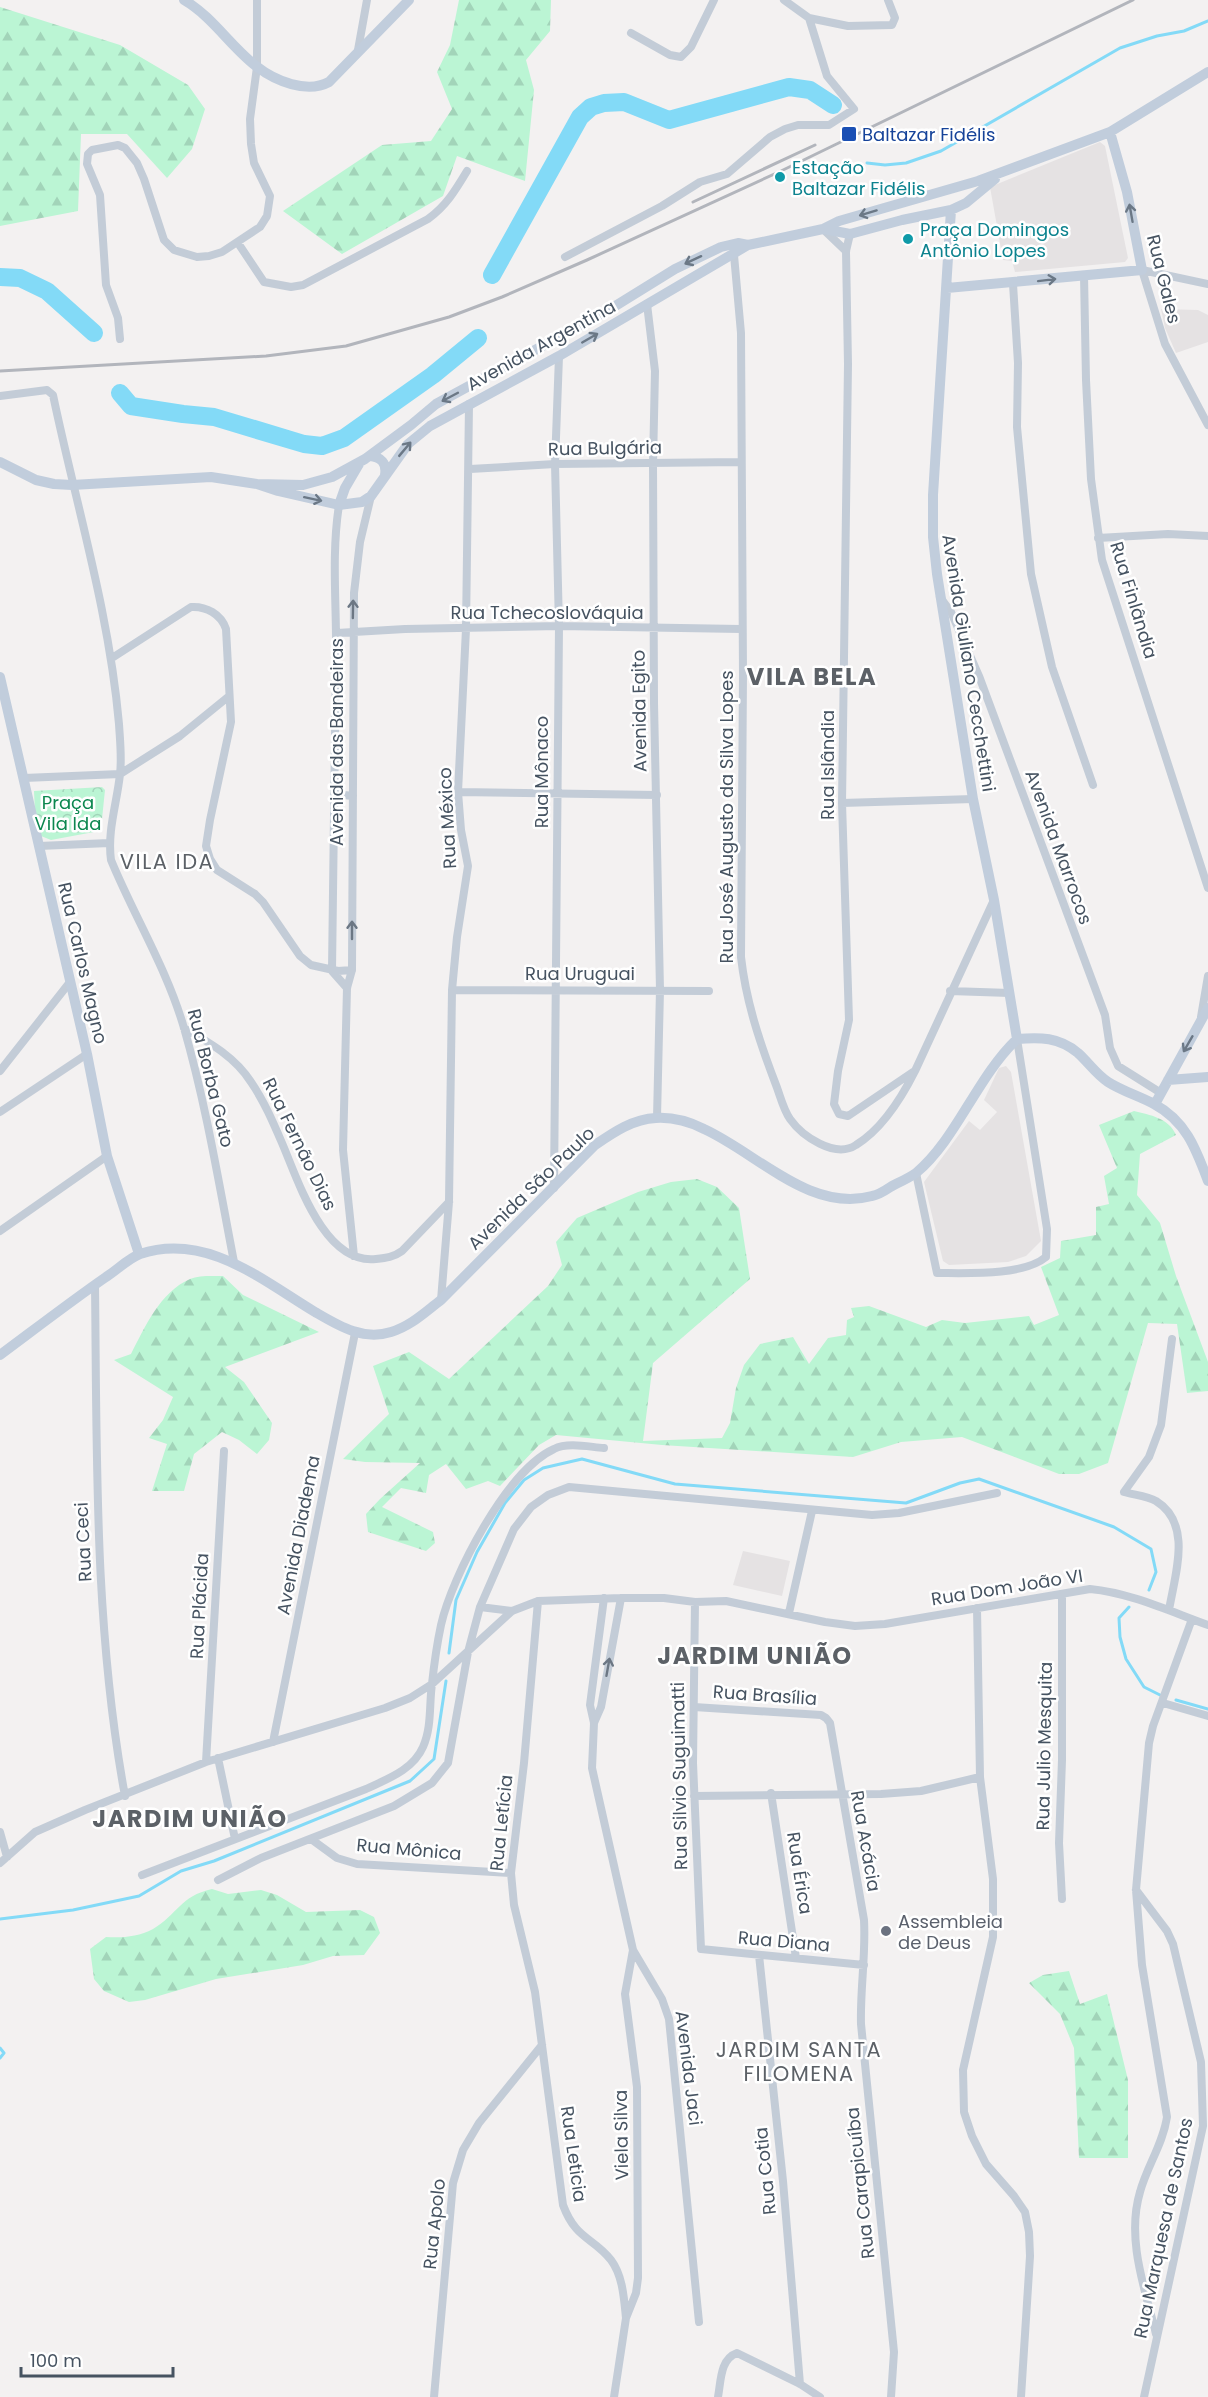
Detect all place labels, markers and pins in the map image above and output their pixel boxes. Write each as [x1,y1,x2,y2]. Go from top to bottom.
place label: Baltazar Fidélis [862,122,995,147]
marker: Baltazar Fidélis [840,125,858,143]
place label: Estação Baltazar Fidélis [792,155,925,201]
marker: Estação Baltazar Fidélis [773,170,787,184]
place label: Praça Domingos Antônio Lopes [920,217,1069,263]
marker: Praça Domingos Antônio Lopes [901,232,915,246]
place label: Assembleia de Deus [898,1909,1003,1955]
marker: Assembleia de Deus [879,1924,893,1938]

